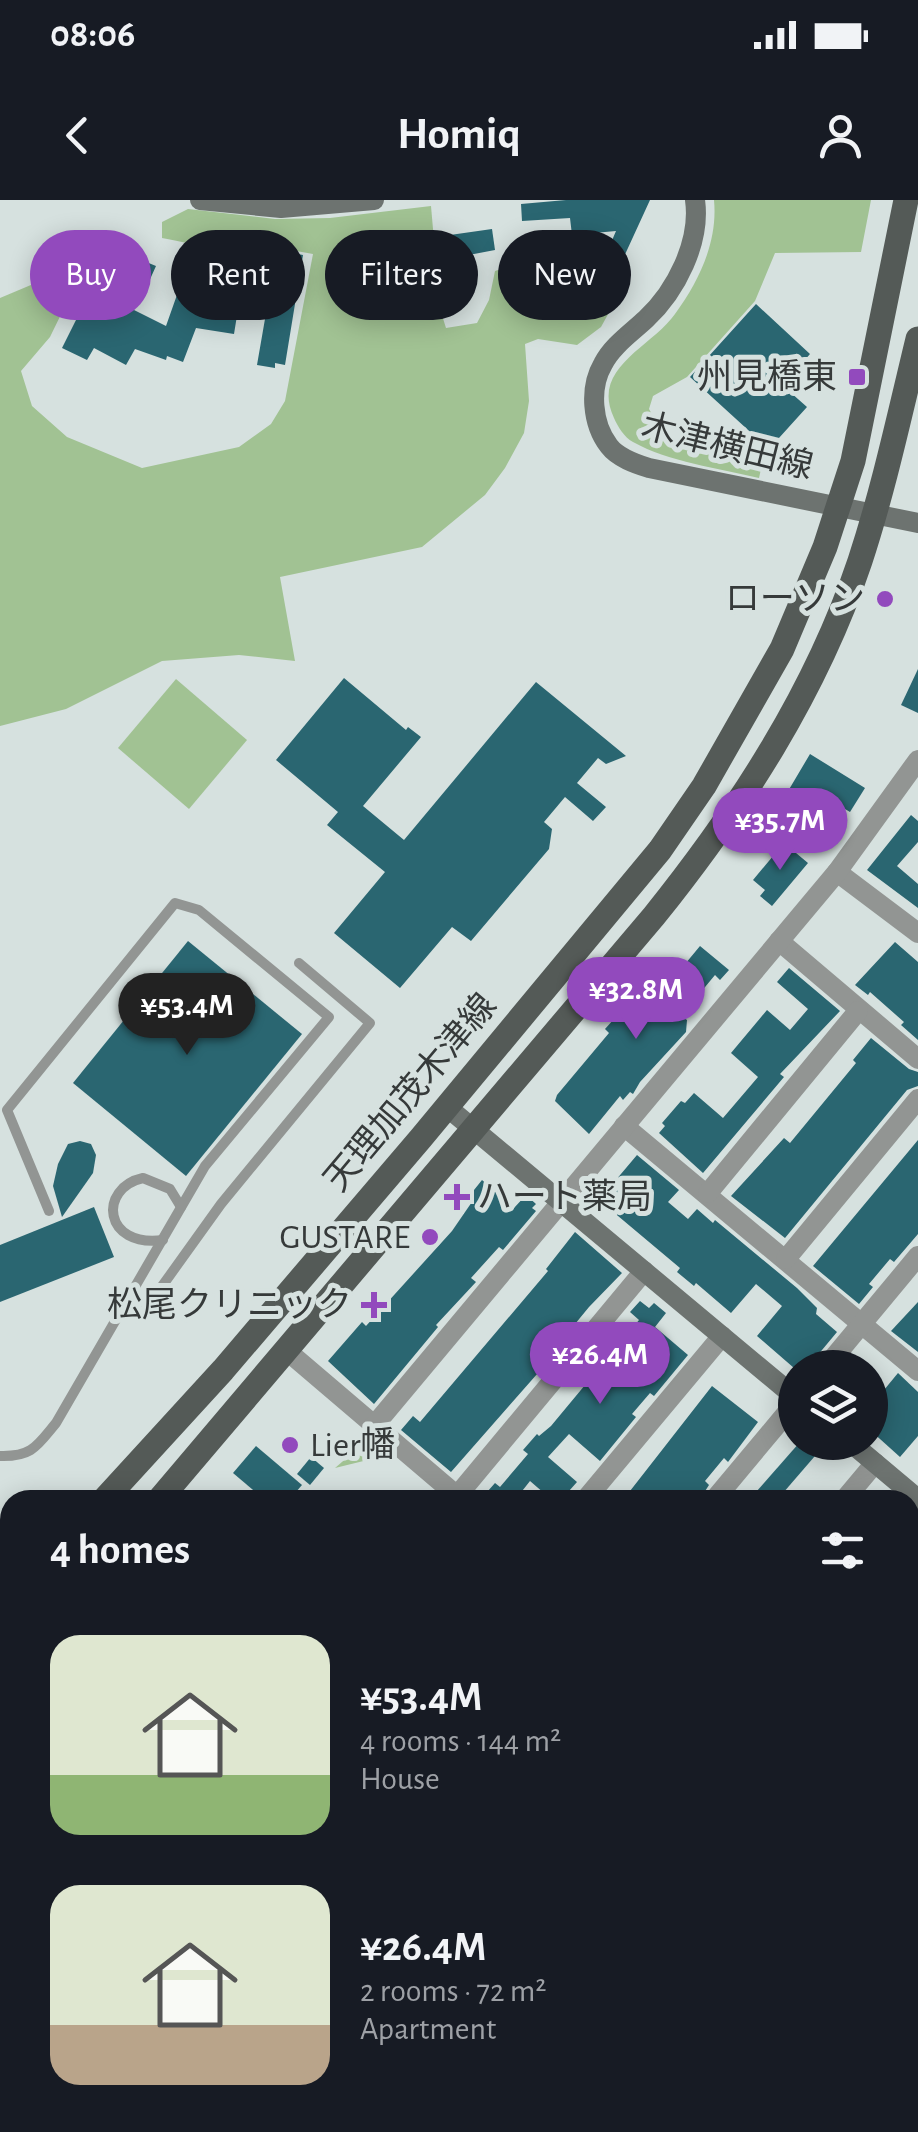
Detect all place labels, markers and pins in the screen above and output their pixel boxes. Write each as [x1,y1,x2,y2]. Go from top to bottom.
place label: 州見橋東 [697,358,837,395]
marker: 州見橋東 [846,366,868,388]
place label: ローソン [725,582,865,617]
marker: ローソン [874,588,896,610]
pin: ¥35.7M [699,788,861,873]
pin: ¥32.8M [555,957,717,1042]
pin: ¥53.4M [106,973,268,1058]
place label: ハート薬局 [477,1178,652,1215]
marker: ハート薬局 [446,1186,468,1208]
place label: GUSTARE [279,1220,410,1255]
marker: GUSTARE [419,1226,441,1248]
place label: 松尾クリニック [107,1286,352,1323]
marker: 松尾クリニック [361,1292,387,1318]
pin: ¥26.4M [519,1322,681,1407]
place label: Lier幡 [310,1426,395,1463]
marker: Lier幡 [279,1434,301,1456]

